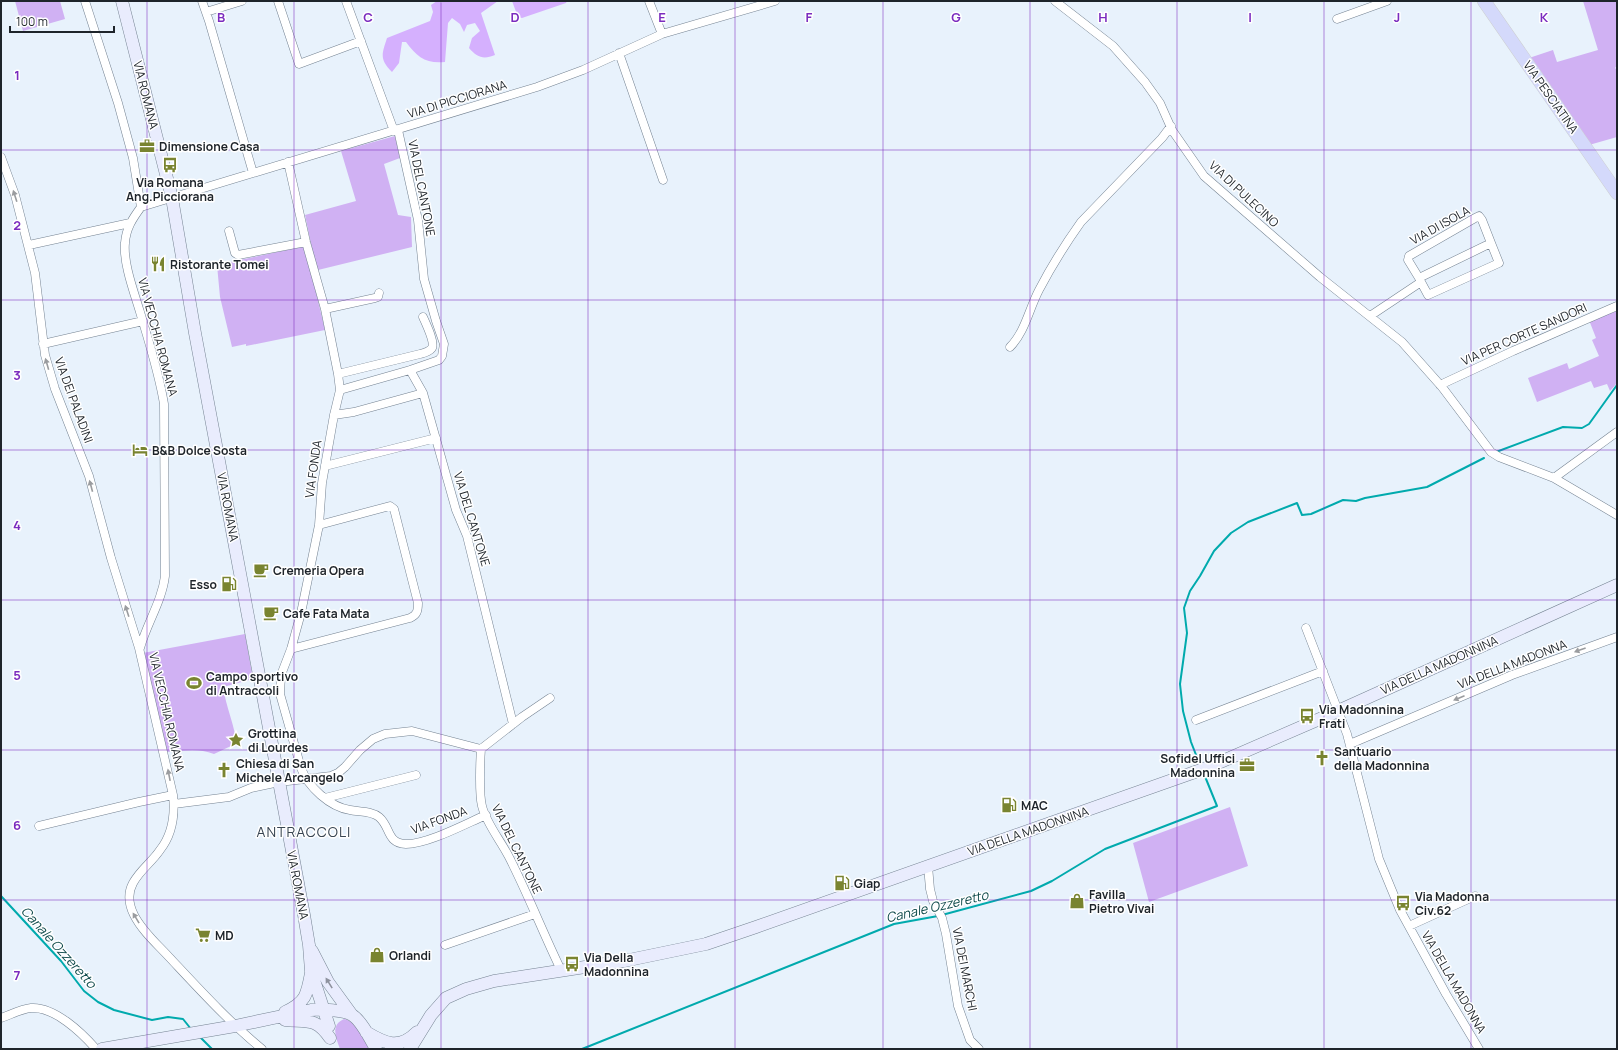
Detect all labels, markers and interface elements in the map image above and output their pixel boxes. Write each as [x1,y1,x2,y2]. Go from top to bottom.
scale bar [10,8,114,34]
text: B [217,8,225,26]
text: C [363,8,373,26]
text: D [510,8,520,26]
text: E [658,8,666,26]
text: F [806,8,813,26]
text: G [951,8,961,26]
text: H [1098,8,1108,26]
text: I [1248,8,1252,26]
text: J [1394,8,1400,26]
text: K [1540,8,1549,26]
text: 100 m [16,13,48,30]
street label: VIA PESCIATINA [1520,57,1583,137]
street label: VIA ROMANA [129,59,163,131]
text: 1 [14,66,20,84]
street label: VIA DI PICCIORANA [405,76,509,122]
office icon: Dimensione Casa [138,137,156,155]
place label: Dimensione Casa [159,138,260,155]
street label: VIA DEL CANTONE [404,138,440,238]
bus stop icon: Via Romana Ang.Picciorana [161,156,179,174]
street label: VIA DI PULECINO [1205,157,1283,231]
place label: Via Romana Ang.Picciorana [126,174,214,205]
one-way arrow [12,189,18,201]
street label: VIA DI ISOLA [1407,201,1473,248]
text: 2 [13,216,21,234]
restaurant icon: Ristorante Tomei [149,255,167,273]
place label: Ristorante Tomei [170,256,269,273]
street label: VIA VECCHIA ROMANA [134,276,182,398]
street label: VIA PER CORTE SANDORI [1459,299,1589,369]
street label: VIA DEI PALADINI [51,355,97,445]
one-way arrow [44,358,50,370]
text: 3 [13,366,21,384]
street label: VIA FONDA [301,439,326,499]
hotel icon: B&B Dolce Sosta [131,441,149,459]
place label: B&B Dolce Sosta [152,442,247,459]
street label: VIA DEL CANTONE [450,470,494,568]
street label: VIA ROMANA [213,471,243,543]
one-way arrow [88,480,94,492]
text: 4 [13,516,21,534]
cafe icon: Cremeria Opera [252,561,270,579]
place label: Cremeria Opera [273,562,364,579]
fuel station icon: Esso [220,575,238,593]
place label: Esso [190,576,217,593]
cafe icon: Cafe Fata Mata [262,604,280,622]
one-way arrow [124,605,130,617]
place label: Cafe Fata Mata [283,605,370,622]
street label: VIA DELLA MADONNINA [1378,631,1501,699]
street label: VIA DELLA MADONNA [1455,635,1569,693]
one-way arrow [1574,648,1586,654]
street label: VIA VECCHIA ROMANA [145,651,189,774]
text: 5 [13,666,21,684]
place label: Campo sportivo di Antraccoli [206,668,298,699]
sports icon: Campo sportivo di Antraccoli [185,674,203,692]
one-way arrow [1453,695,1465,701]
place label: Via Madonnina Frati [1319,701,1404,732]
bus stop icon: Via Madonnina Frati [1298,707,1316,725]
place label: Grottina di Lourdes [248,725,309,756]
place icon: Grottina di Lourdes [227,731,245,749]
place label: Santuario della Madonnina [1334,743,1430,774]
church icon: Santuario della Madonnina [1313,749,1331,767]
place label: Sofidel Uffici Madonnina [1160,750,1235,781]
place label: Chiesa di San Michele Arcangelo [236,755,344,786]
office icon: Sofidel Uffici Madonnina [1238,756,1256,774]
church icon: Chiesa di San Michele Arcangelo [215,761,233,779]
one-way arrow [166,769,172,781]
fuel station icon: MAC [1000,796,1018,814]
place label: MAC [1021,797,1048,814]
street label: VIA DEL CANTONE [488,801,546,897]
street label: VIA FONDA [409,802,470,838]
street label: VIA DELLA MADONNINA [965,802,1091,860]
text: 6 [13,816,21,834]
district label: ANTRACCOLI [257,822,351,841]
street label: VIA ROMANA [283,849,313,921]
fuel station icon: Giap [833,874,851,892]
place label: Giap [854,875,880,892]
water label: Canale Ozzeretto [884,885,991,927]
place label: Favilla Pietro Vivai [1089,886,1154,917]
place label: Via Madonna Civ.62 [1415,888,1489,919]
shop icon: Favilla Pietro Vivai [1068,892,1086,910]
bus stop icon: Via Madonna Civ.62 [1394,894,1412,912]
water label: Canale Ozzeretto [17,902,102,993]
one-way arrow [133,912,140,924]
supermarket icon: MD [194,926,212,944]
street label: VIA DEI MARCHI [949,926,981,1012]
place label: MD [215,927,234,944]
street label: VIA DELLA MADONNA [1418,928,1490,1037]
shop icon: Orlandi [368,946,386,964]
place label: Orlandi [389,947,431,964]
place label: Via Della Madonnina [584,949,649,980]
bus stop icon: Via Della Madonnina [563,955,581,973]
text: 7 [14,966,21,984]
one-way arrow [325,978,333,988]

